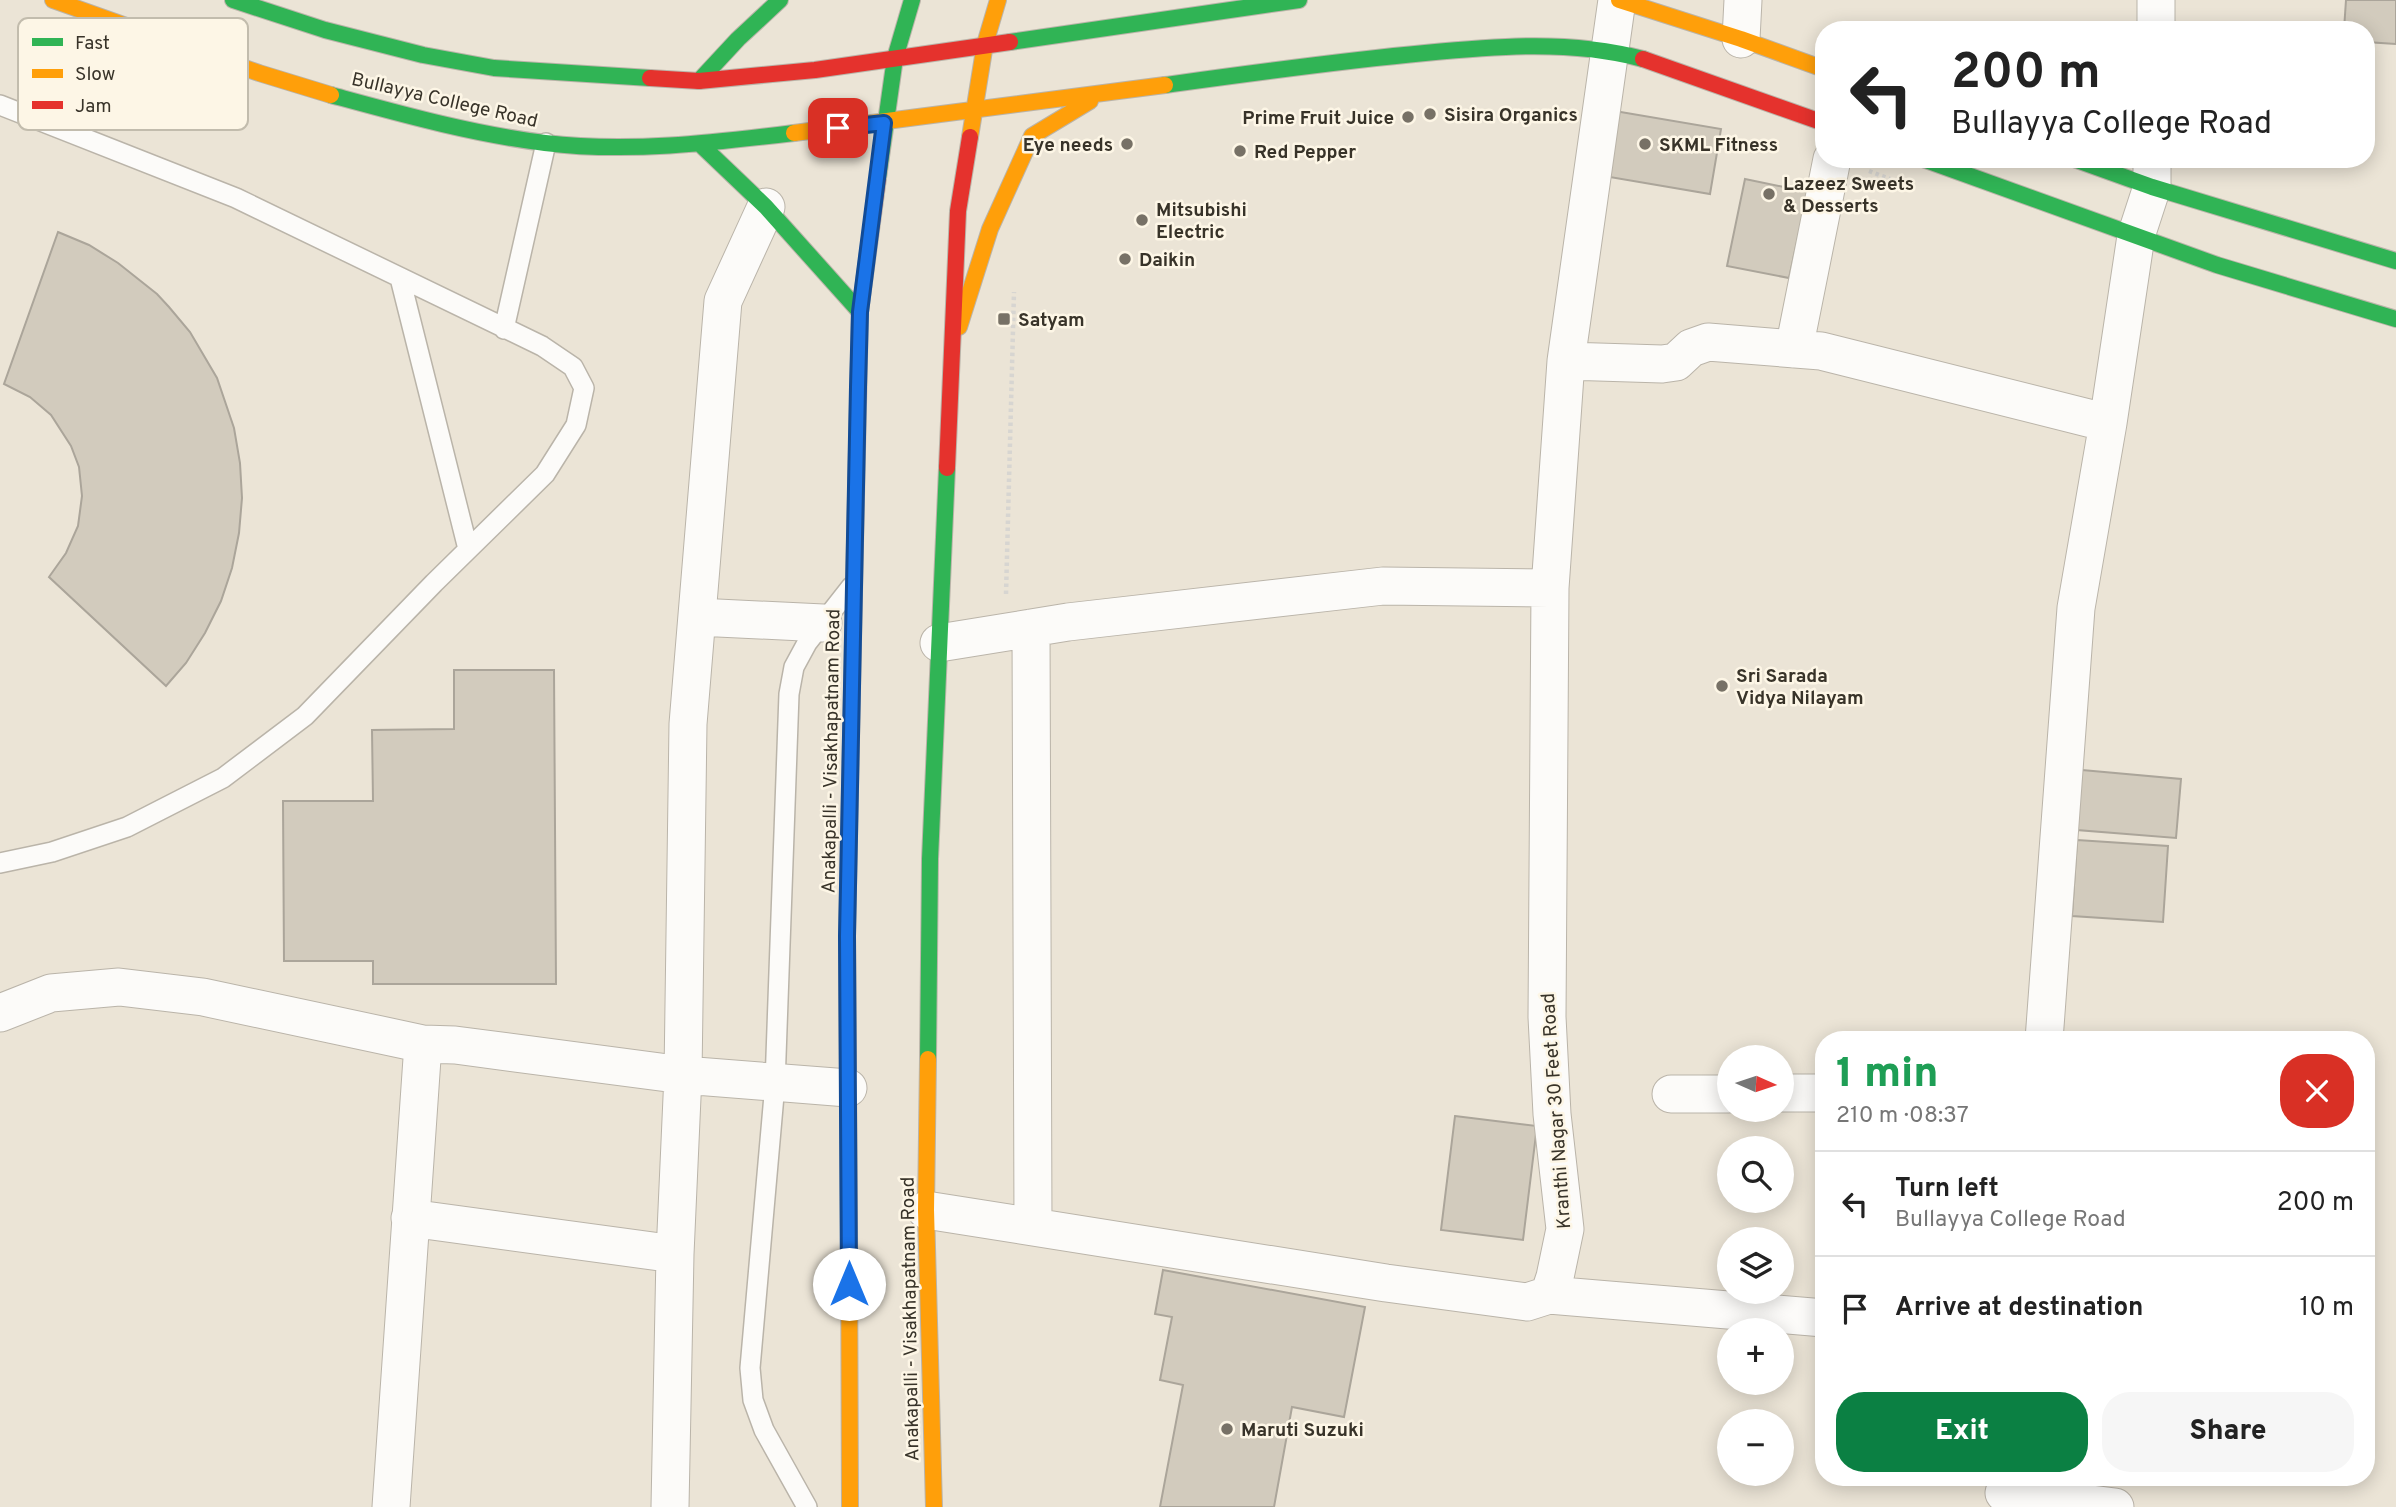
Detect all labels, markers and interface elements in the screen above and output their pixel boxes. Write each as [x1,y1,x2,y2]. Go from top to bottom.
legend [18,18,248,130]
text: Fast [75,32,110,56]
text: 200 m [1951,44,2101,106]
icon: left [1836,49,1927,140]
text: Slow [75,63,115,87]
street label: Bullayya College Road [349,68,540,134]
text: Jam [75,95,112,119]
pin [808,98,868,158]
place label: Sisira Organics [1444,104,1578,128]
text: Bullayya College Road [1951,105,2272,145]
marker: Sisira Organics [1422,106,1438,122]
place label: Prime Fruit Juice [1242,107,1394,131]
icon: arrive [819,109,857,147]
marker: Prime Fruit Juice [1400,109,1416,125]
place label: Eye needs [1023,134,1113,158]
place label: SKML Fitness [1659,134,1778,158]
marker: Eye needs [1119,136,1135,152]
marker: SKML Fitness [1637,136,1653,152]
place label: Red Pepper [1254,141,1356,165]
marker: Red Pepper [1232,143,1248,159]
place label: Lazeez Sweets & Desserts [1783,173,1914,219]
marker: Lazeez Sweets & Desserts [1761,186,1777,202]
place label: Mitsubishi Electric [1156,199,1247,245]
marker: Mitsubishi Electric [1134,212,1150,228]
place label: Daikin [1139,249,1195,273]
marker: Daikin [1117,251,1133,267]
place label: Satyam [1018,309,1085,333]
marker: Satyam [996,311,1012,327]
street label: Anakapalli - Visakhapatnam Road [818,608,846,894]
place label: Sri Sarada Vidya Nilayam [1736,665,1864,711]
marker: Sri Sarada Vidya Nilayam [1714,678,1730,694]
street label: Kranthi Nagar 30 Feet Road [1537,992,1577,1230]
north arrow [1717,1045,1794,1122]
map controls [1717,1045,1794,1486]
text: 1 min [1836,1049,1939,1102]
button: close [2280,1054,2354,1128]
text: 210 m · 08:37 [1836,1102,1969,1131]
button: search [1717,1136,1794,1213]
text: Turn left [1895,1173,1999,1206]
street label: Anakapalli - Visakhapatnam Road [897,1176,925,1462]
icon: left [1836,1185,1874,1223]
text: 200 m [2277,1187,2354,1220]
text: Bullayya College Road [1895,1206,2126,1235]
button: layers [1717,1227,1794,1304]
position arrow [812,1247,886,1321]
icon: arrive [1836,1290,1874,1328]
text: Arrive at destination [1895,1292,2143,1325]
text: 10 m [2299,1292,2354,1325]
button: + [1717,1318,1794,1395]
button: Exit [1836,1392,2088,1472]
button: Share [2102,1392,2354,1472]
button: − [1717,1409,1794,1486]
place label: Maruti Suzuki [1241,1419,1364,1443]
marker: Maruti Suzuki [1219,1421,1235,1437]

